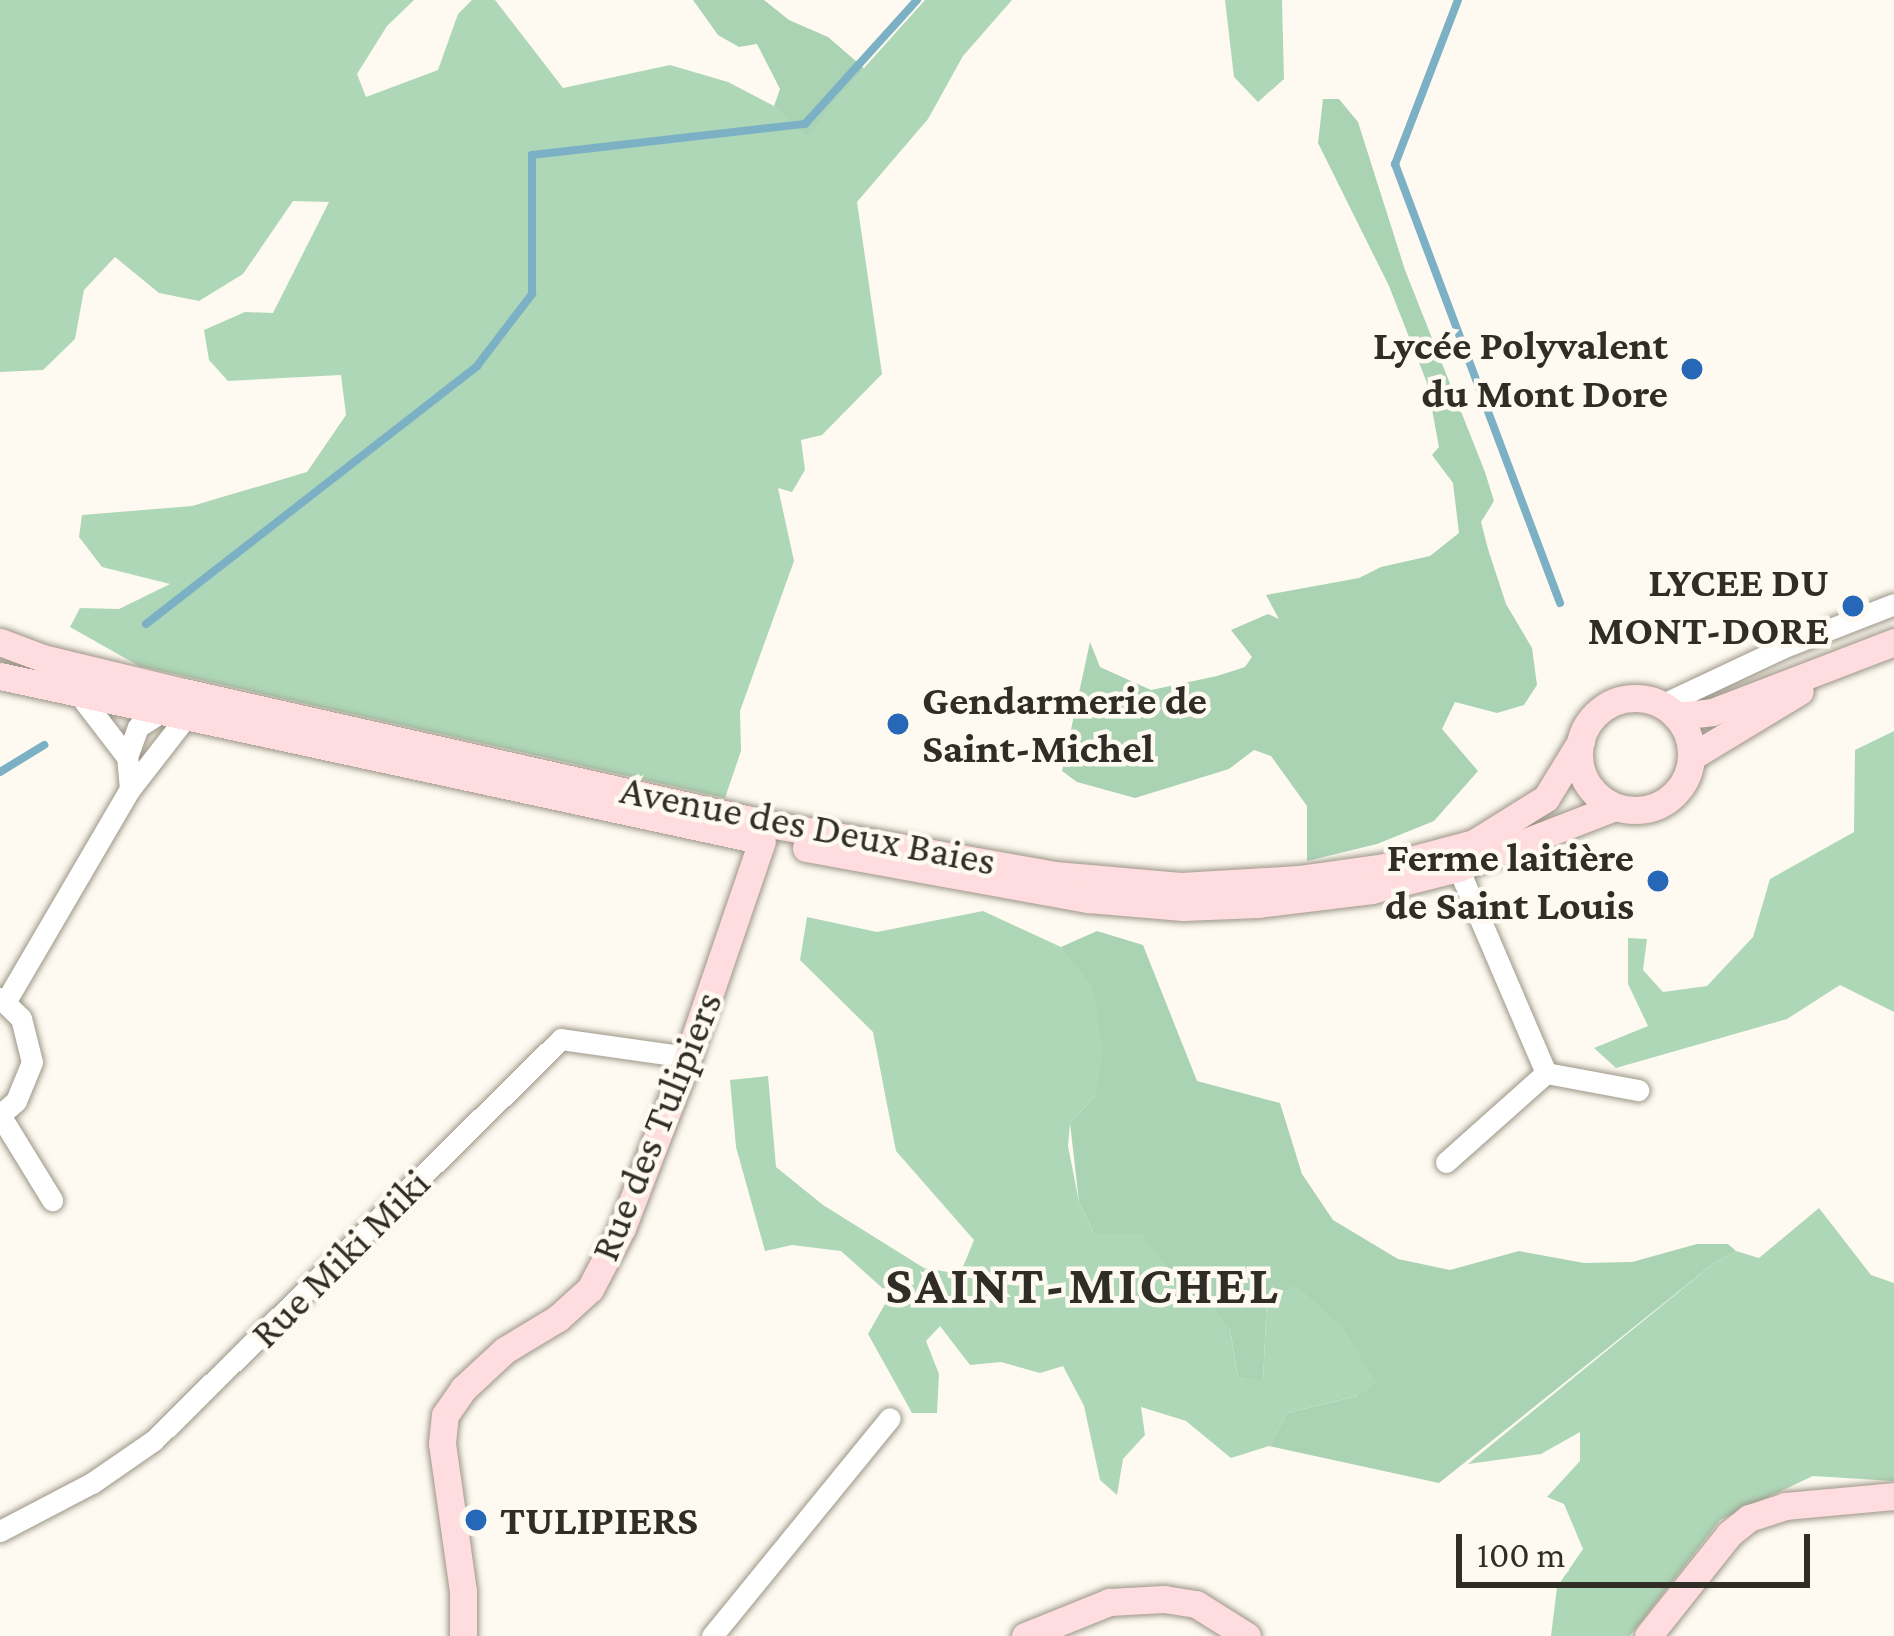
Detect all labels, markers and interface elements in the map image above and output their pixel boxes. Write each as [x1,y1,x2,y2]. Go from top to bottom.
place label: Lycée Polyvalent du Mont Dore [1373,320,1668,418]
marker: Lycée Polyvalent du Mont Dore [1679,356,1705,382]
place label: LYCEE DU MONT-DORE [1588,557,1829,656]
marker: LYCEE DU MONT-DORE [1840,593,1866,619]
place label: Gendarmerie de Saint-Michel [922,675,1207,774]
marker: Gendarmerie de Saint-Michel [885,711,911,737]
street label: Avenue des Deux Baies [616,764,1000,886]
place label: Ferme laitière de Saint Louis [1385,832,1634,930]
marker: Ferme laitière de Saint Louis [1645,868,1671,894]
street label: Rue des Tulipiers [579,984,733,1268]
street label: Rue Miki Miki [240,1158,440,1358]
district label: SAINT-MICHEL [885,1253,1281,1317]
place label: TULIPIERS [500,1495,698,1545]
marker: TULIPIERS [463,1507,489,1533]
scale bar [1462,1510,1816,1584]
text: 100 m [1477,1535,1565,1575]

